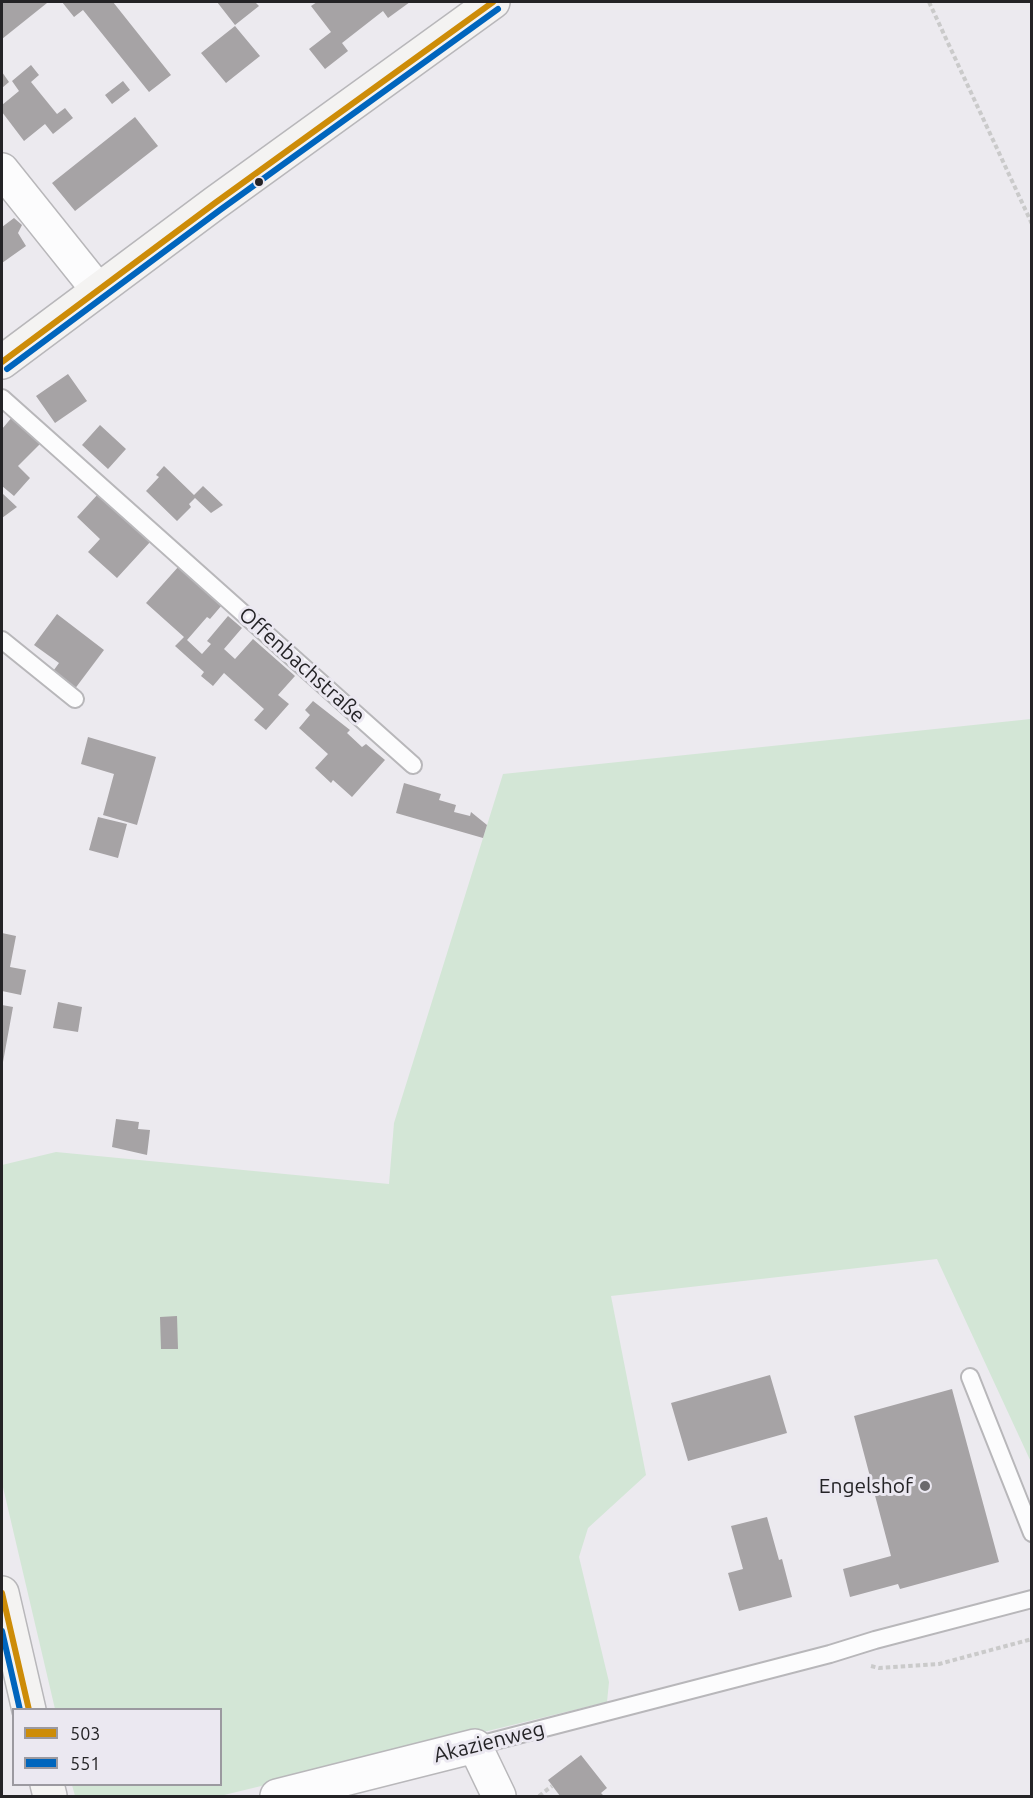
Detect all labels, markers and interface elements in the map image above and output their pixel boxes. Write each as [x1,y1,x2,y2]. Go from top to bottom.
unlabelled marker [253,176,265,188]
street label: Offenbachstraße [234,602,370,728]
place label: Engelshof [819,1473,913,1499]
marker: Engelshof [918,1479,932,1493]
legend [12,1708,222,1786]
street label: Akazienweg [431,1716,547,1768]
text: 503 [70,1723,100,1743]
text: 551 [70,1753,100,1773]

